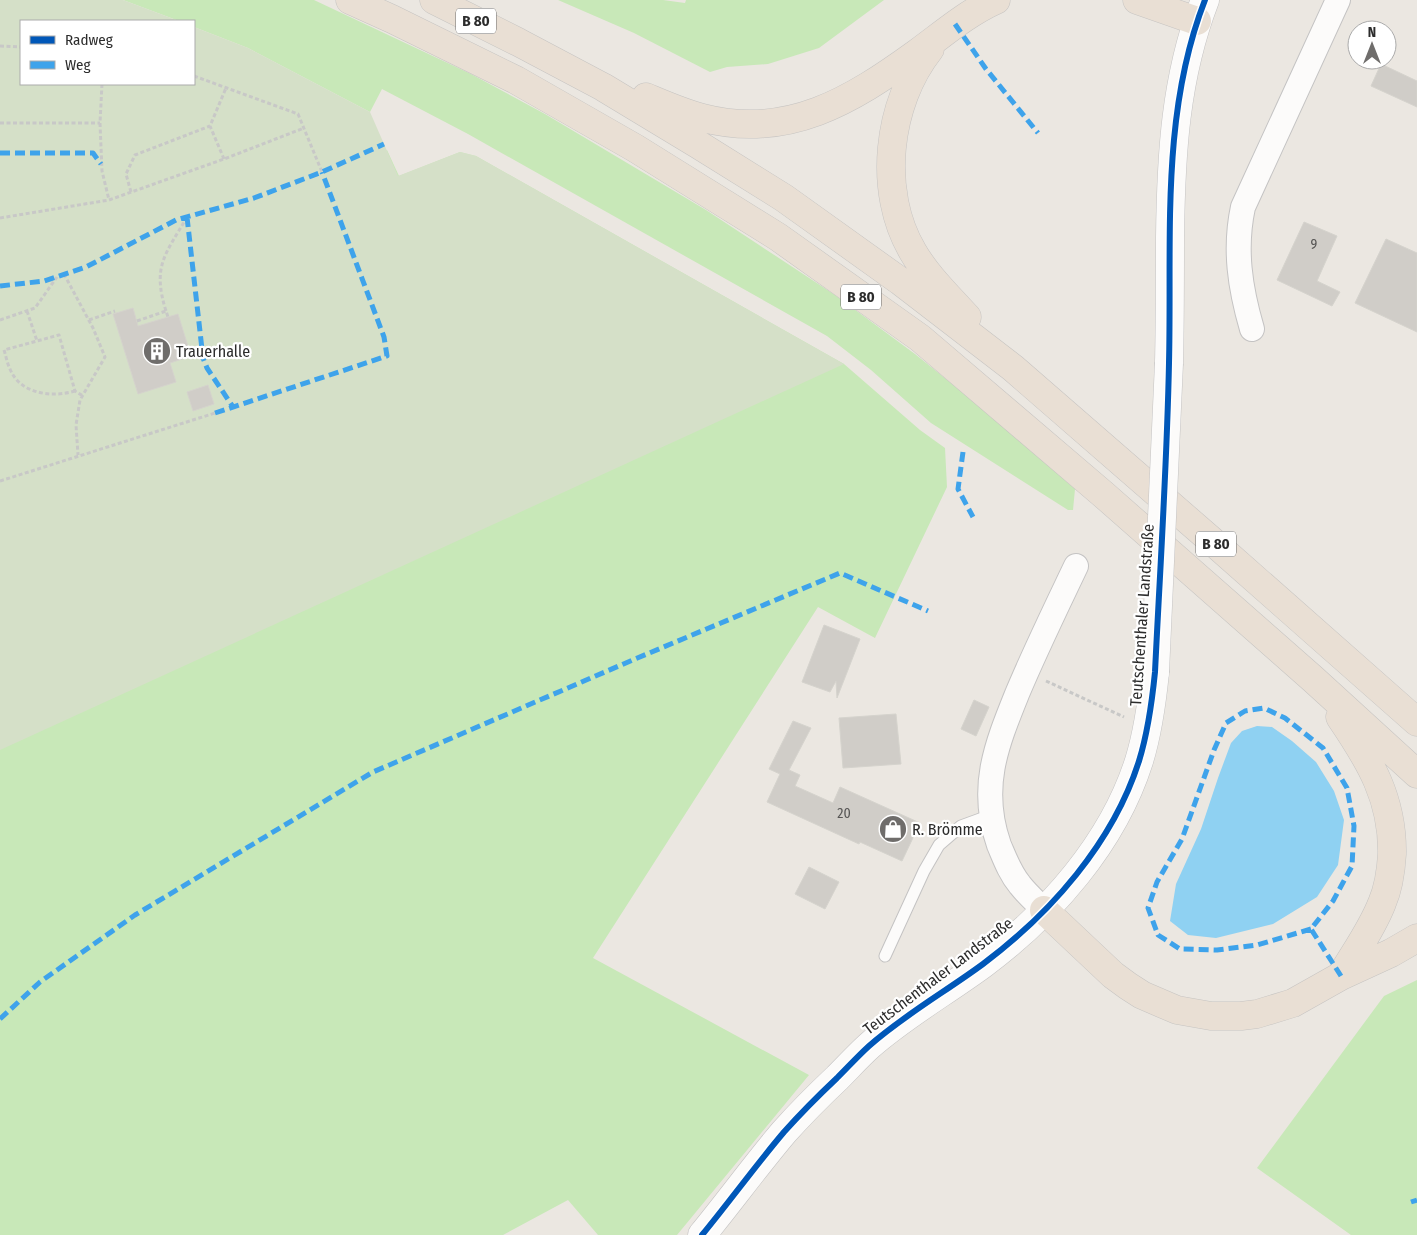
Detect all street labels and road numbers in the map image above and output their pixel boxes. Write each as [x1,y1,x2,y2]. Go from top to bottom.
road number: B 80 [456,8,496,34]
road number: B 80 [841,284,881,310]
street label: Teutschenthaler Landstraße [1126,523,1158,707]
road number: B 80 [1196,532,1236,556]
street label: Teutschenthaler Landstraße [859,913,1017,1039]

